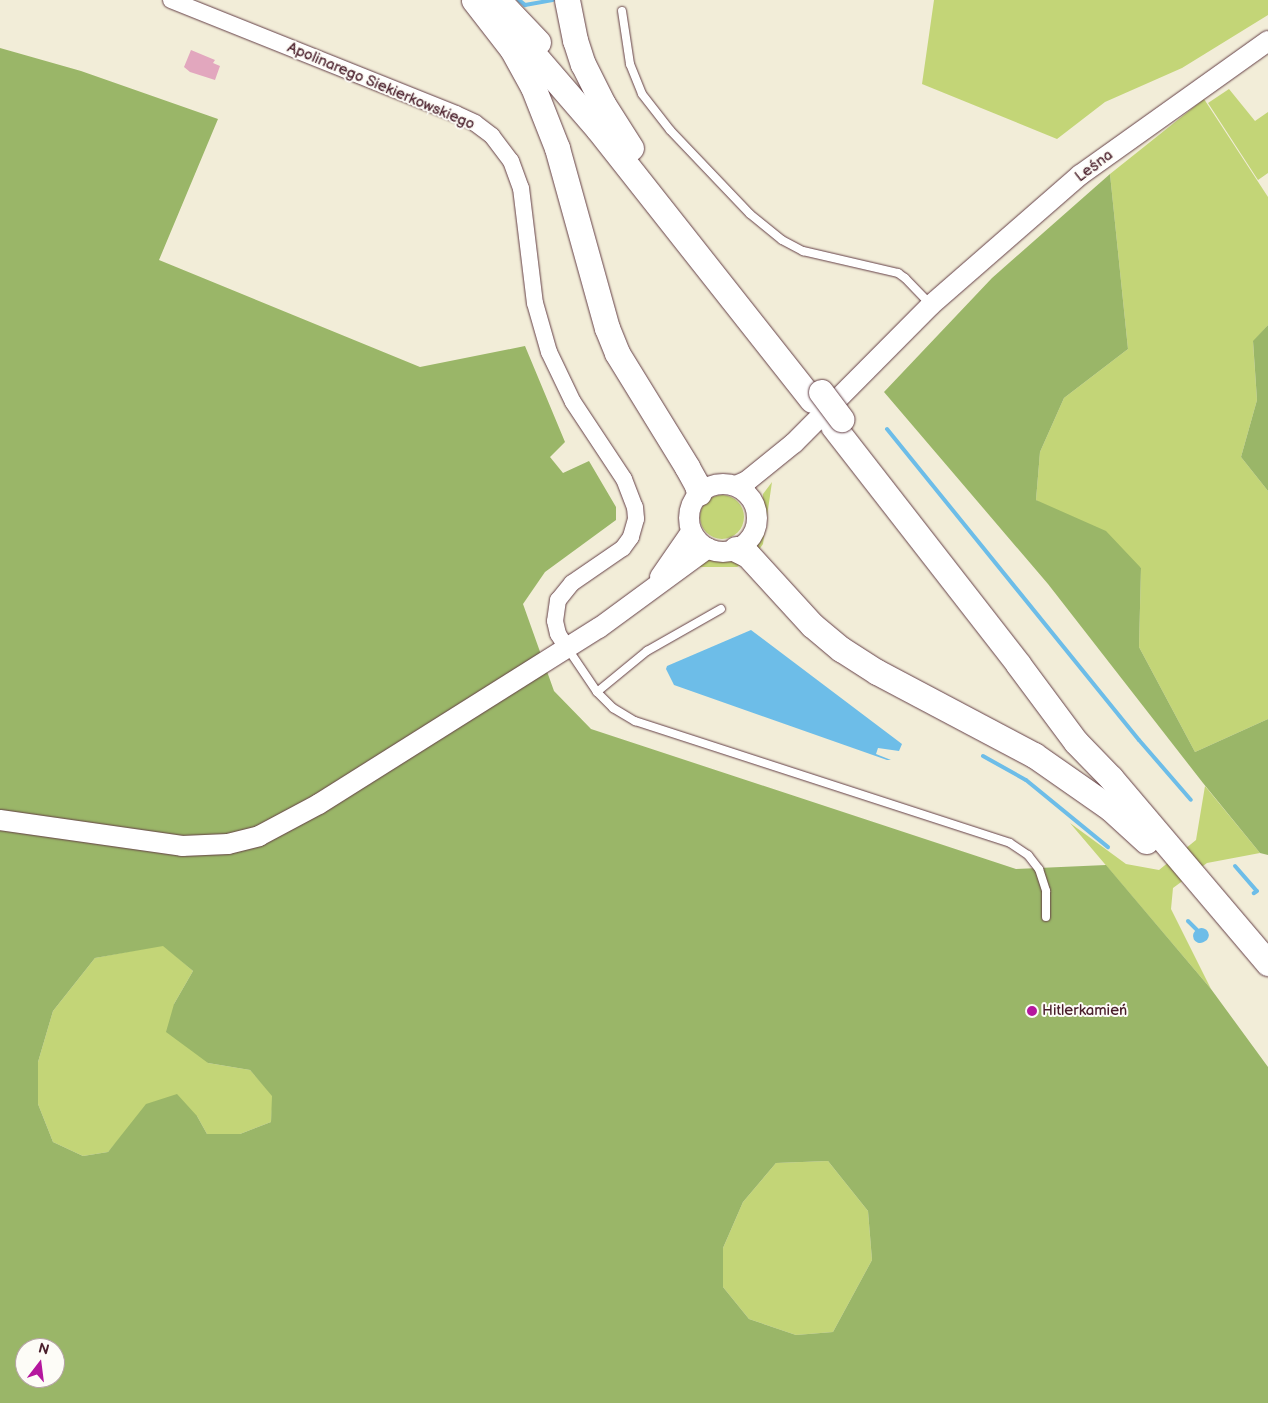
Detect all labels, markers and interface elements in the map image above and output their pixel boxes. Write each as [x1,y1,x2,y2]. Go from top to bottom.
street label: Apolinarego Siekierkowskiego [284,38,478,134]
street label: Leśna [1072,146,1116,186]
place label: Hitlerkamień [1042,1002,1127,1020]
marker: Hitlerkamień [1026,1005,1038,1017]
north arrow [15,1338,65,1388]
text: N [36,1339,51,1359]

